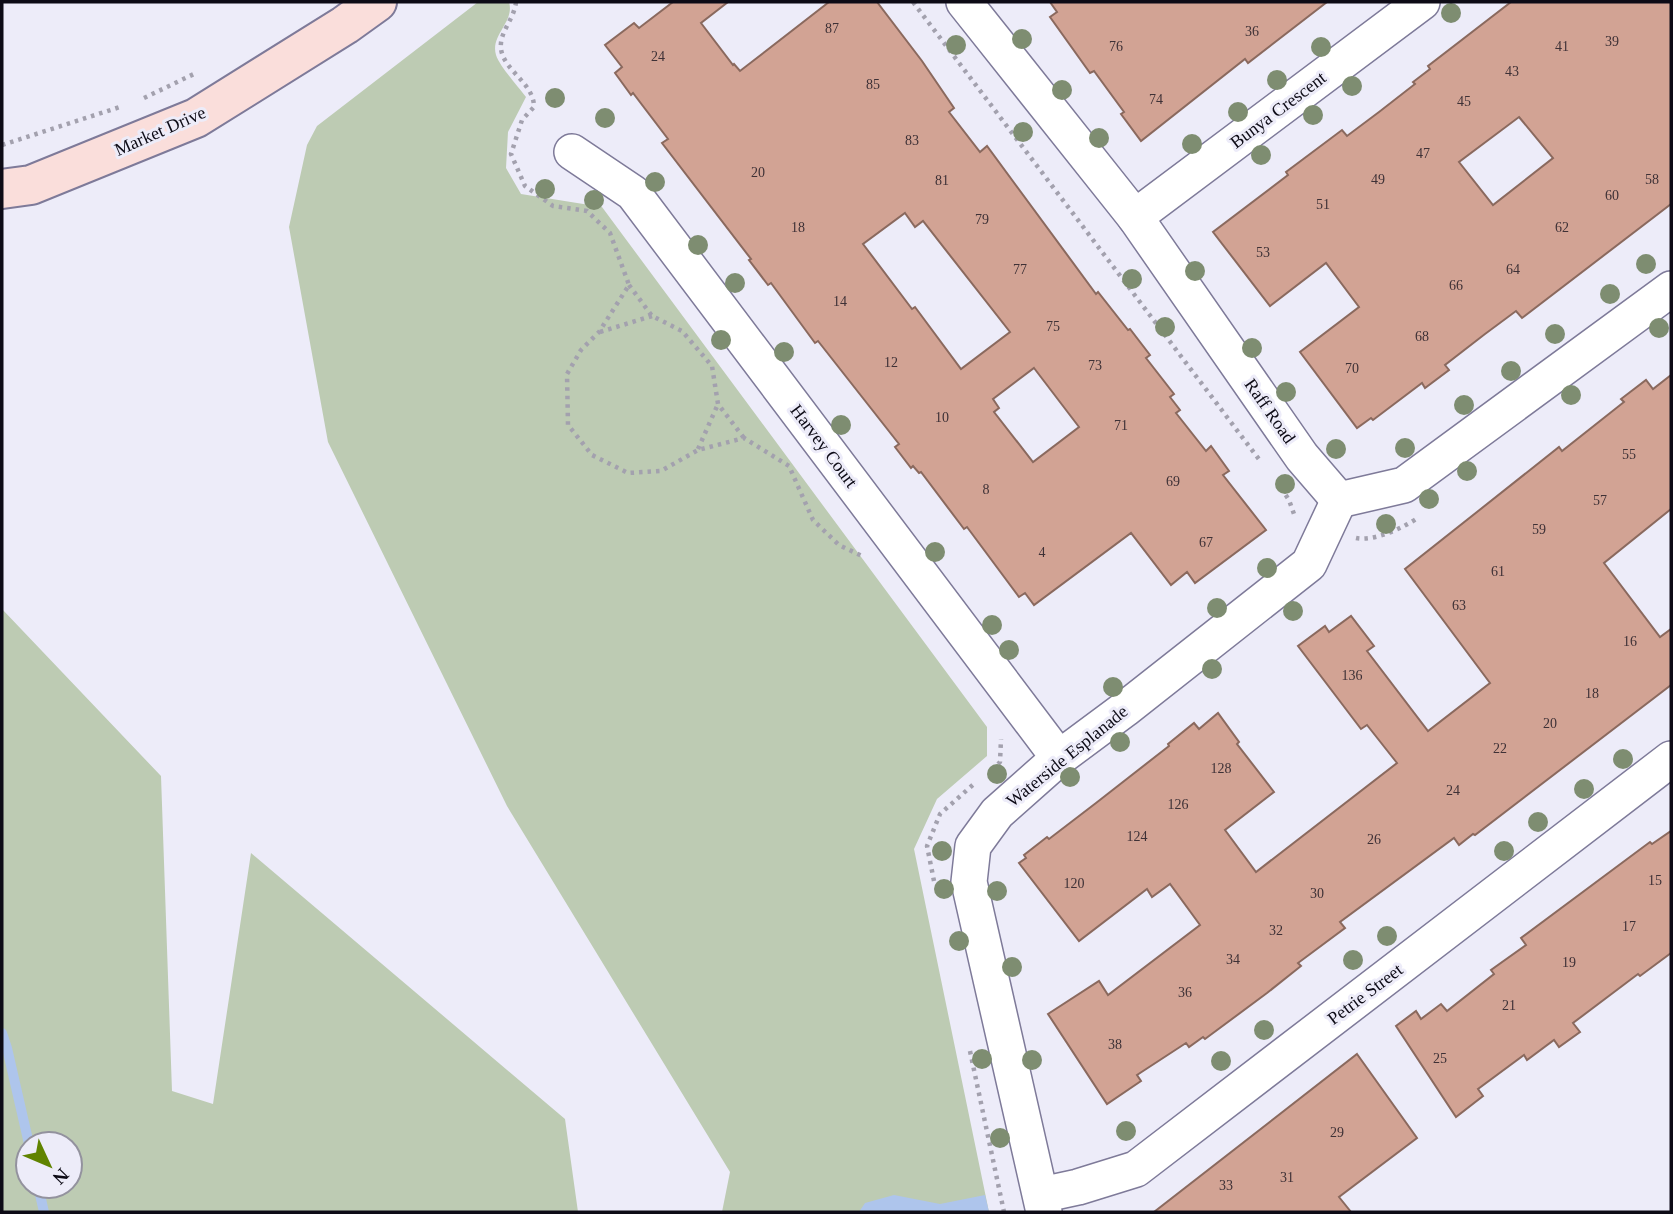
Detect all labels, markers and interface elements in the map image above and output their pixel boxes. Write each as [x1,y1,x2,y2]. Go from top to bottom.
house number: 87 [825,21,839,36]
house number: 36 [1245,24,1259,39]
house number: 39 [1605,34,1619,49]
house number: 76 [1109,39,1123,54]
house number: 41 [1555,39,1569,54]
house number: 24 [651,49,665,64]
house number: 43 [1505,64,1519,79]
street label: Bunya Crescent [1226,68,1330,152]
house number: 85 [866,77,880,92]
house number: 74 [1149,92,1163,107]
house number: 45 [1457,94,1471,109]
street label: Market Drive [111,102,209,160]
house number: 83 [905,133,919,148]
house number: 47 [1416,146,1430,161]
house number: 20 [751,165,765,180]
house number: 49 [1371,172,1385,187]
house number: 58 [1645,172,1659,187]
house number: 81 [935,173,949,188]
house number: 60 [1605,188,1619,203]
house number: 51 [1316,197,1330,212]
house number: 79 [975,212,989,227]
house number: 18 [791,220,805,235]
house number: 62 [1555,220,1569,235]
house number: 53 [1256,245,1270,260]
house number: 77 [1013,262,1027,277]
house number: 64 [1506,262,1520,277]
house number: 66 [1449,278,1463,293]
house number: 14 [833,294,847,309]
house number: 75 [1046,319,1060,334]
house number: 68 [1415,329,1429,344]
house number: 12 [884,355,898,370]
house number: 73 [1088,358,1102,373]
house number: 70 [1345,361,1359,376]
street label: Raff Road [1241,375,1299,447]
street label: Harvey Court [786,401,862,491]
house number: 10 [935,410,949,425]
house number: 71 [1114,418,1128,433]
house number: 55 [1622,447,1636,462]
house number: 69 [1166,474,1180,489]
house number: 8 [983,482,990,497]
house number: 57 [1593,493,1607,508]
house number: 59 [1532,522,1546,537]
house number: 67 [1199,535,1213,550]
house number: 4 [1039,545,1046,560]
house number: 61 [1491,564,1505,579]
house number: 63 [1452,598,1466,613]
house number: 16 [1623,634,1637,649]
house number: 136 [1342,668,1363,683]
house number: 18 [1585,686,1599,701]
street label: Waterside Esplanade [1002,701,1132,811]
house number: 20 [1543,716,1557,731]
house number: 22 [1493,741,1507,756]
house number: 128 [1211,761,1232,776]
house number: 24 [1446,783,1460,798]
house number: 126 [1168,797,1189,812]
house number: 124 [1127,829,1148,844]
house number: 26 [1367,832,1381,847]
house number: 15 [1648,873,1662,888]
house number: 120 [1064,876,1085,891]
house number: 30 [1310,886,1324,901]
house number: 17 [1622,919,1636,934]
house number: 32 [1269,923,1283,938]
house number: 34 [1226,952,1240,967]
house number: 19 [1562,955,1576,970]
street label: Petrie Street [1324,959,1406,1029]
house number: 36 [1178,985,1192,1000]
house number: 21 [1502,998,1516,1013]
house number: 38 [1108,1037,1122,1052]
house number: 25 [1433,1051,1447,1066]
house number: 29 [1330,1125,1344,1140]
north arrow [14,1130,84,1200]
text: N [48,1164,73,1189]
house number: 31 [1280,1170,1294,1185]
house number: 33 [1219,1178,1233,1193]

